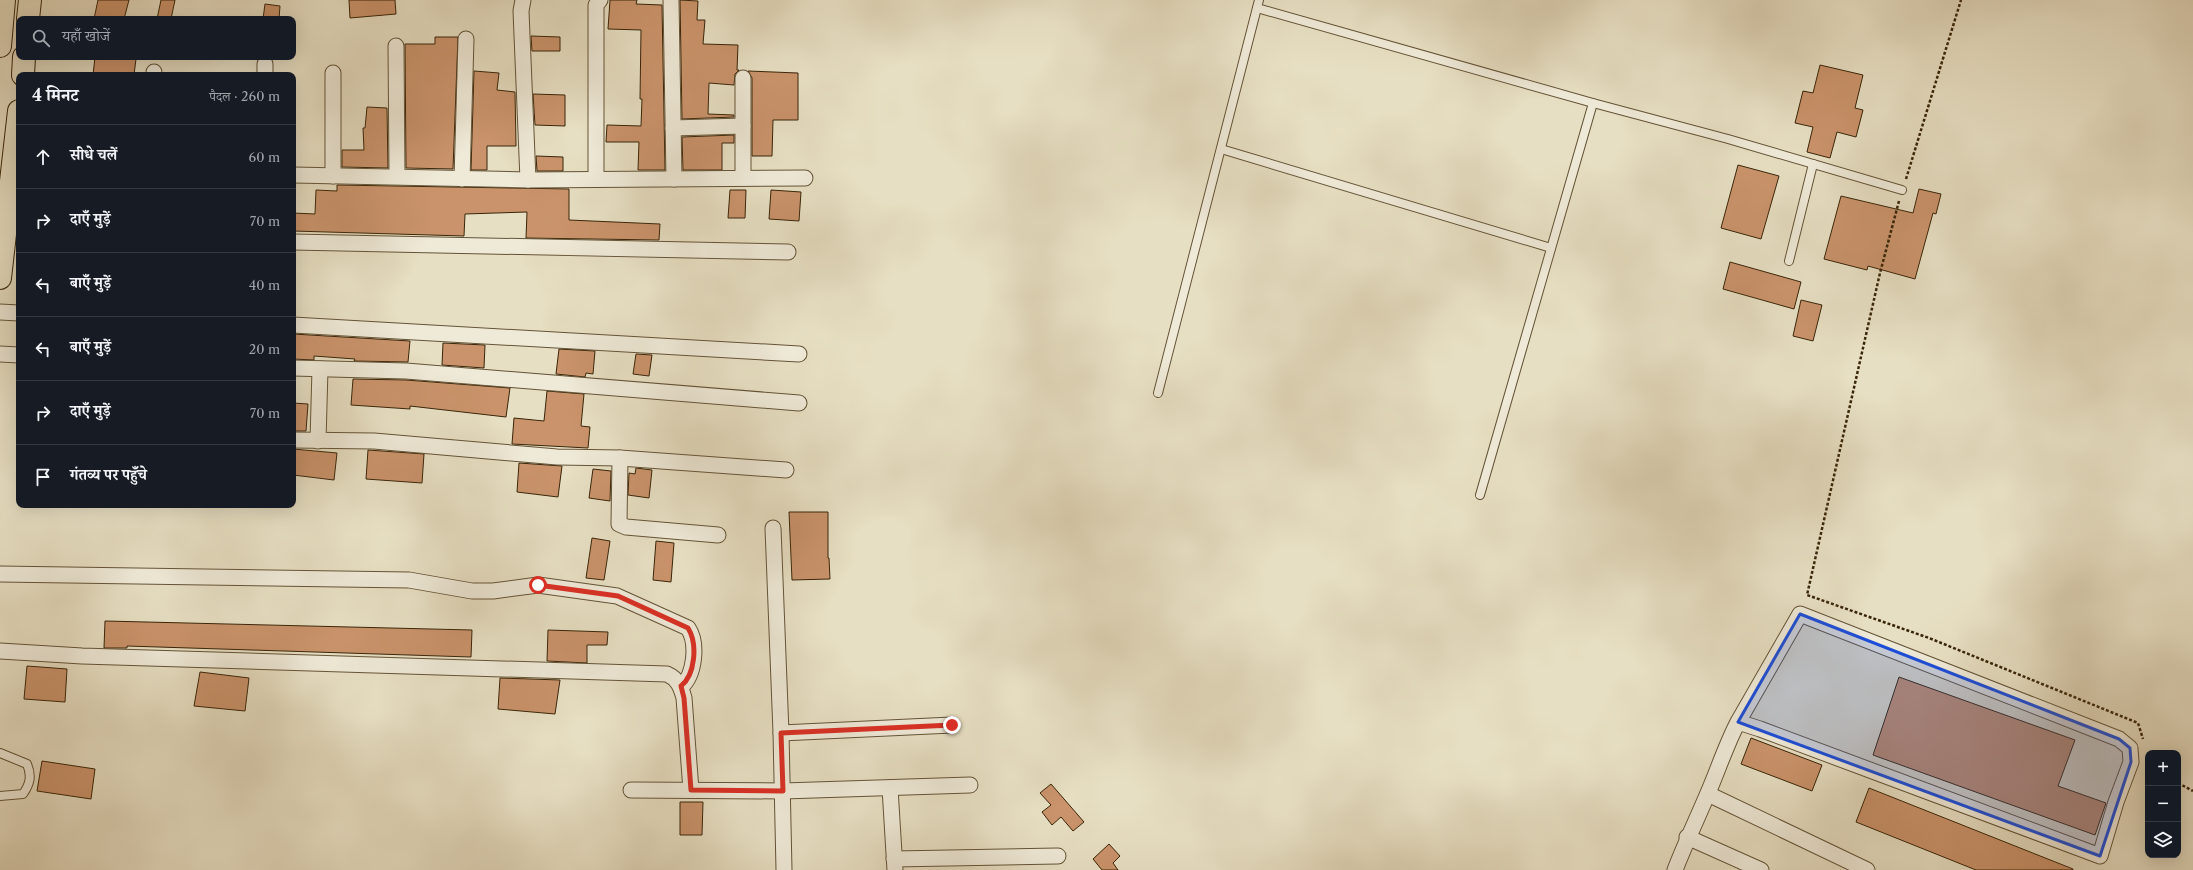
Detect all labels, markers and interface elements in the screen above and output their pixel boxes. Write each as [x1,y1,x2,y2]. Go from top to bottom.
search box [16,16,296,60]
text: यहाँ खोजें [62,26,110,45]
icon: search [30,27,52,49]
text: 4 मिनट [32,85,79,105]
text: पैदल · 260 m [209,88,280,104]
text: सीधे चलें [70,145,117,164]
icon: ahead [32,146,54,168]
text: 60 m [249,149,280,165]
text: दाएँ मुड़ें [70,209,110,228]
icon: right [32,210,54,232]
text: 70 m [250,213,280,229]
text: बाएँ मुड़ें [70,273,111,292]
icon: left [32,274,54,296]
text: 40 m [249,277,280,293]
text: बाएँ मुड़ें [70,337,111,356]
icon: left [32,338,54,360]
text: 20 m [249,341,280,357]
text: दाएँ मुड़ें [70,401,110,420]
icon: right [32,402,54,424]
text: 70 m [250,405,280,421]
text: गंतव्य पर पहुँचे [70,465,147,484]
icon: arrive [32,466,54,488]
route start [529,576,547,594]
route end [943,716,961,734]
map controls [2145,750,2181,858]
button: + [2145,750,2181,786]
button: − [2145,786,2181,822]
button: layers [2145,822,2181,858]

